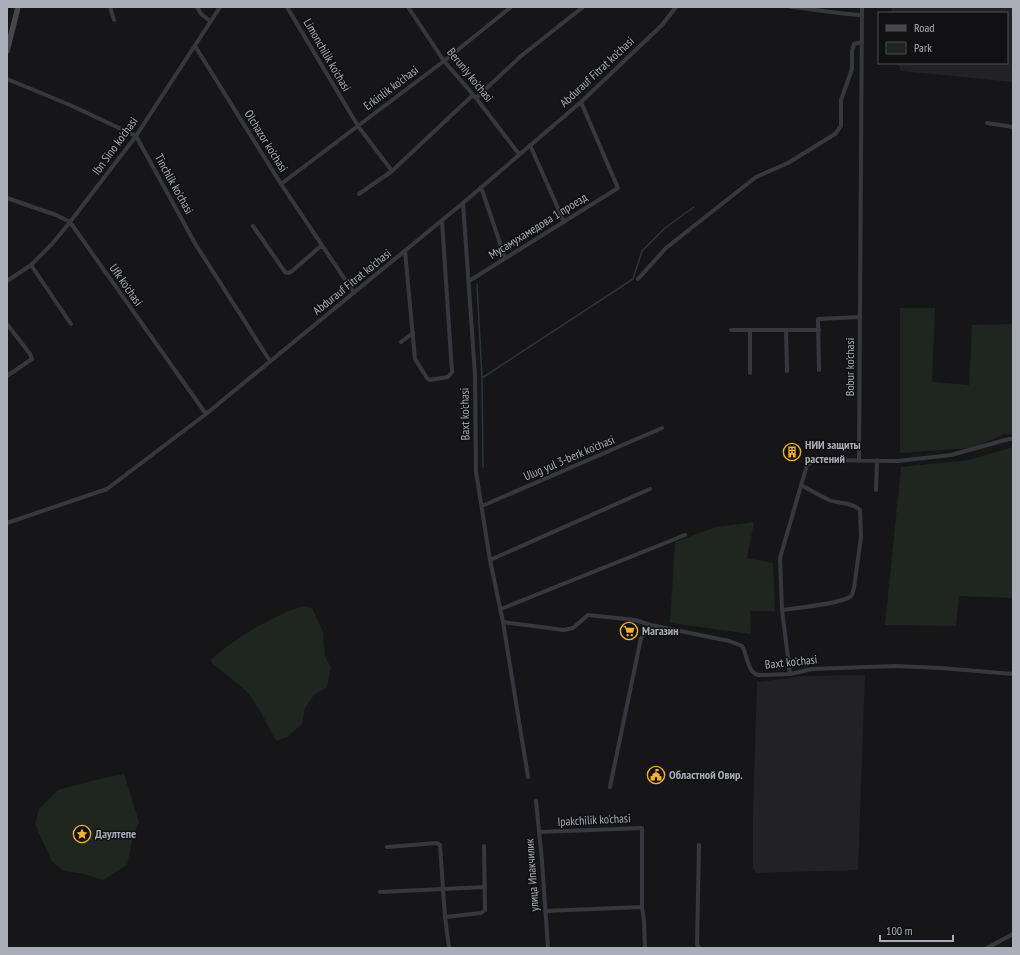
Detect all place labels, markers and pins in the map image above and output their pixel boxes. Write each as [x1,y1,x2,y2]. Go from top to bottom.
place label: НИИ защиты растений [805,437,861,466]
building icon: НИИ защиты растений [782,442,802,462]
supermarket icon: Магазин [619,621,639,641]
place label: Магазин [642,623,679,638]
public building icon: Областной Овир. [646,765,666,785]
place label: Областной Овир. [669,767,743,782]
place icon: Даултепе [72,824,92,844]
place label: Даултепе [95,826,136,841]

